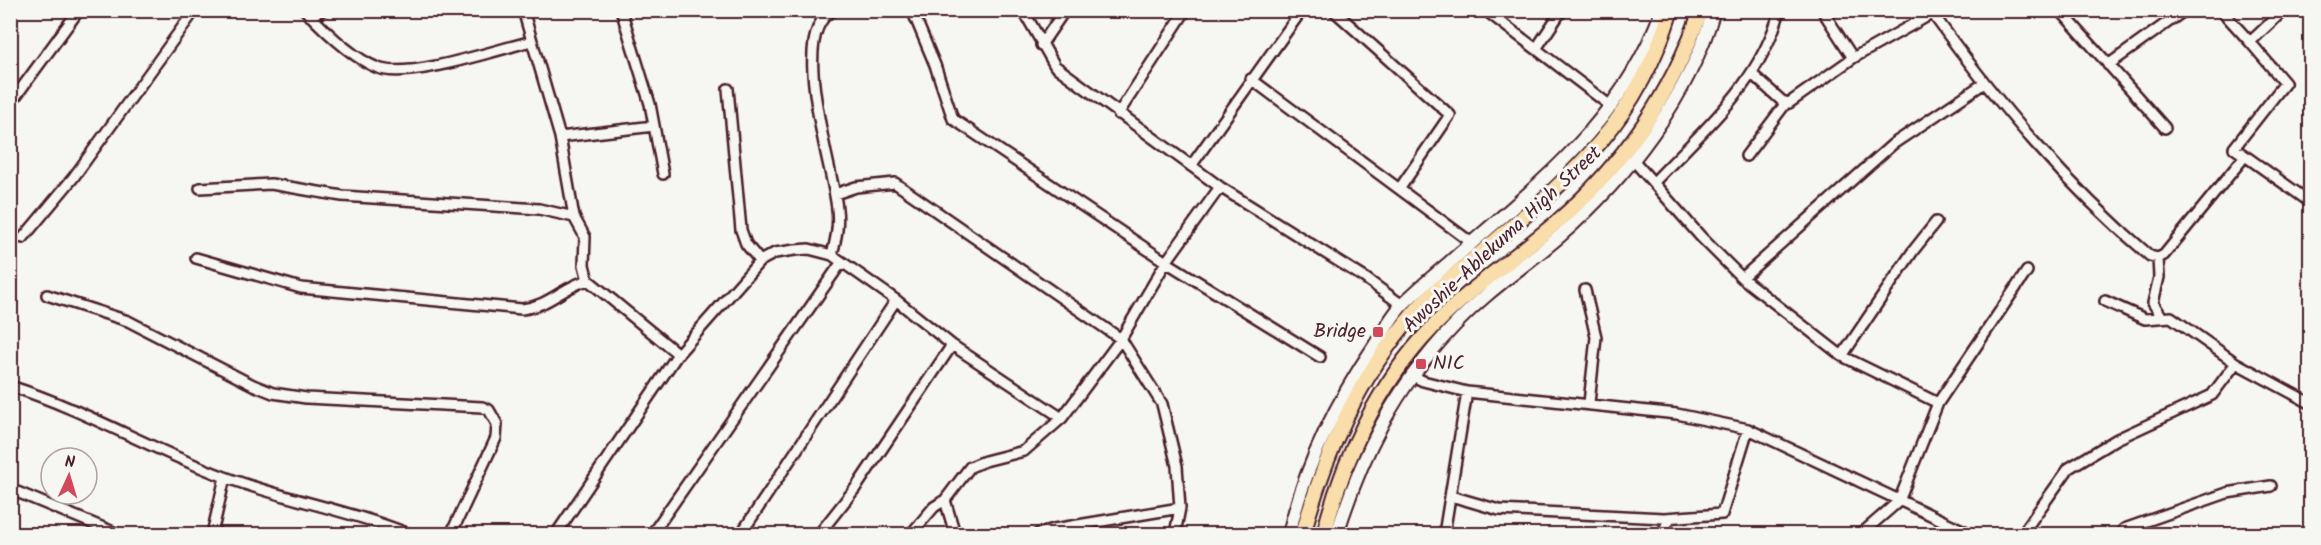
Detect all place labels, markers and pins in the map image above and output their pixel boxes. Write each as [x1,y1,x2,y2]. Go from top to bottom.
place label: Bridge [1313,316,1366,348]
marker: Bridge [1371,325,1385,339]
place label: NIC [1433,348,1465,380]
marker: NIC [1414,357,1428,371]

